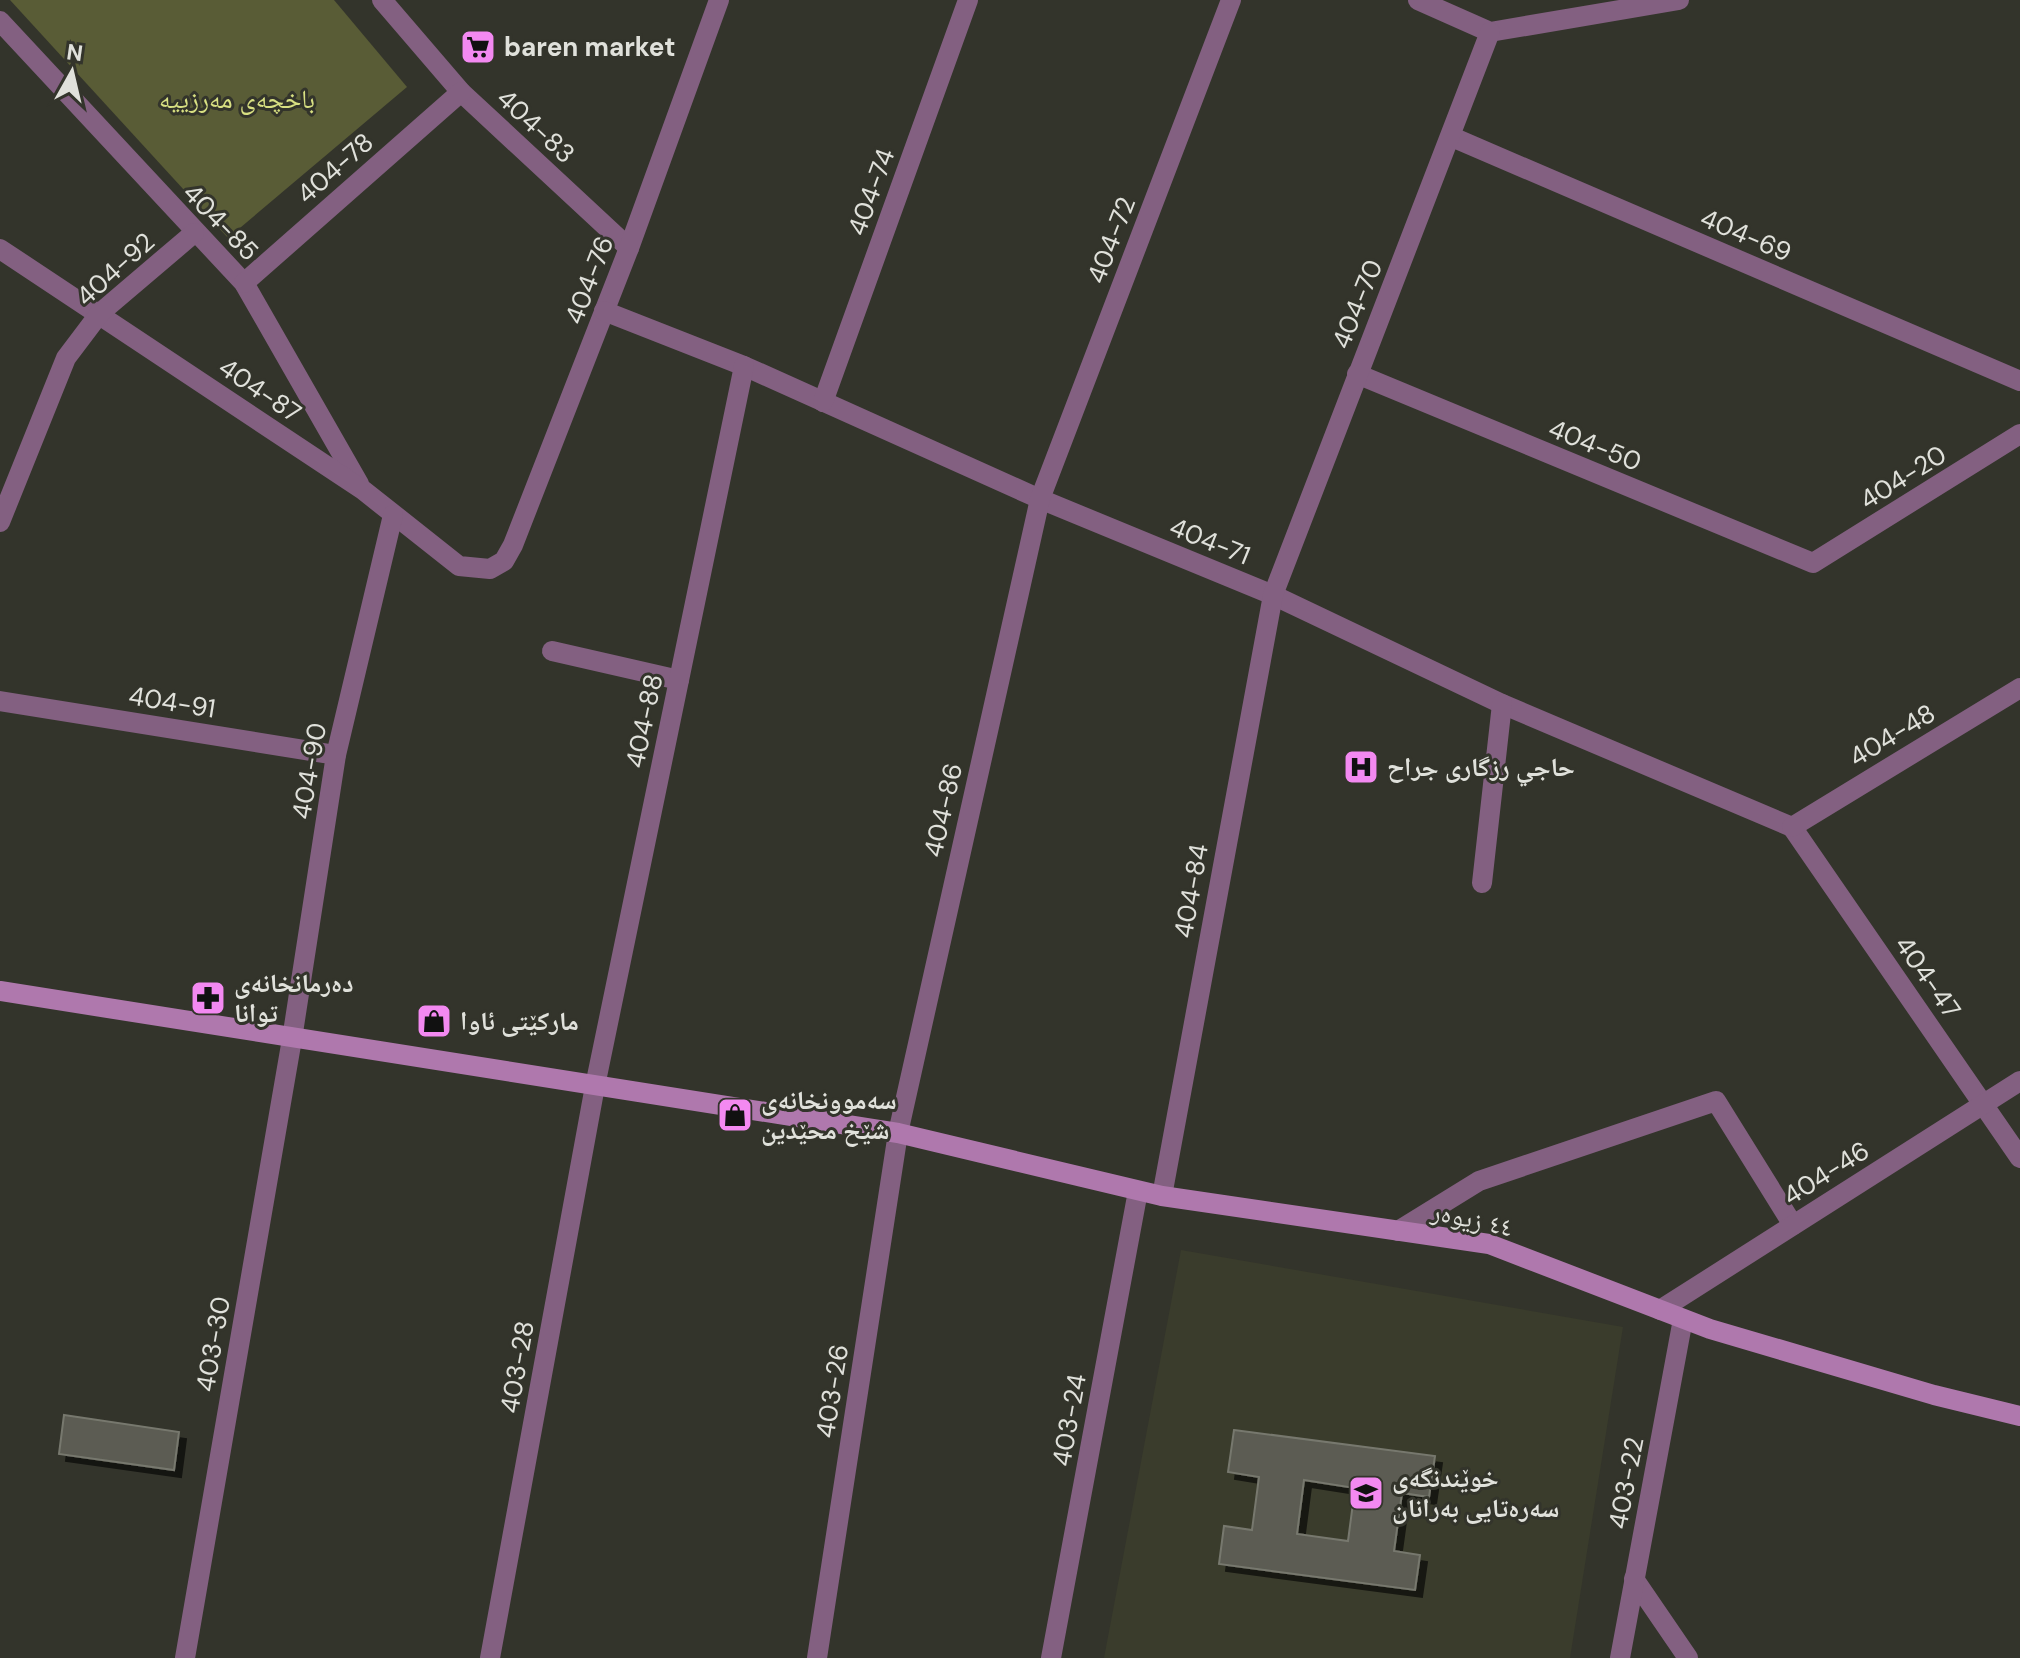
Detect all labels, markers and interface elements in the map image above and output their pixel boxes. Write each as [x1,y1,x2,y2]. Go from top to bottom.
supermarket icon: baren market [459,28,497,66]
place label: baren market [504,30,676,64]
north arrow [32,32,112,112]
text: N [65,37,85,68]
street label: 404-83 [490,81,582,171]
park label: باخچەی مەرزییە [159,82,315,116]
street label: 404-78 [289,125,381,211]
street label: 404-74 [840,144,902,240]
street label: 404-85 [176,176,266,268]
street label: 404-72 [1079,192,1143,288]
street label: 404-69 [1695,201,1797,269]
street label: 404-92 [69,225,161,313]
street label: 404-76 [557,231,621,329]
street label: 404-70 [1324,254,1390,354]
street label: 404-87 [212,350,308,430]
street label: 404-50 [1544,411,1646,479]
street label: 404-20 [1853,437,1953,517]
street label: 404-71 [1165,510,1255,572]
street label: 404-88 [617,671,671,771]
street label: 404-91 [126,678,218,726]
street label: 404-48 [1843,696,1941,774]
street label: 404-90 [284,720,334,822]
hospital icon: حاجي رزگارى جراح [1342,748,1380,786]
place label: حاجي رزگارى جراح [1387,750,1575,787]
street label: 404-86 [916,760,970,860]
street label: 404-84 [1166,841,1216,941]
street label: 404-47 [1887,929,1969,1025]
place label: دەرمانخانەی توانا [234,966,353,1030]
pharmacy icon: دەرمانخانەی توانا [189,979,227,1017]
shop icon: مارکێتی ئاوا [415,1002,453,1040]
place label: مارکێتی ئاوا [460,1004,579,1038]
place label: سەموونخانەی شێخ محێدین [761,1083,897,1147]
shop icon: سەموونخانەی شێخ محێدین [716,1096,754,1134]
street label: 404-46 [1776,1133,1876,1213]
street label: ٤٤ زیوەر [1427,1194,1516,1244]
street label: 403-30 [188,1294,238,1394]
street label: 403-28 [492,1318,542,1416]
street label: 403-26 [808,1342,856,1440]
street label: 403-24 [1044,1371,1094,1469]
street label: 403-22 [1600,1434,1652,1532]
place label: خوێندنگەی سەرەتایی بەرانان [1392,1461,1559,1525]
school or university icon: خوێندنگەی سەرەتایی بەرانان [1347,1474,1385,1512]

